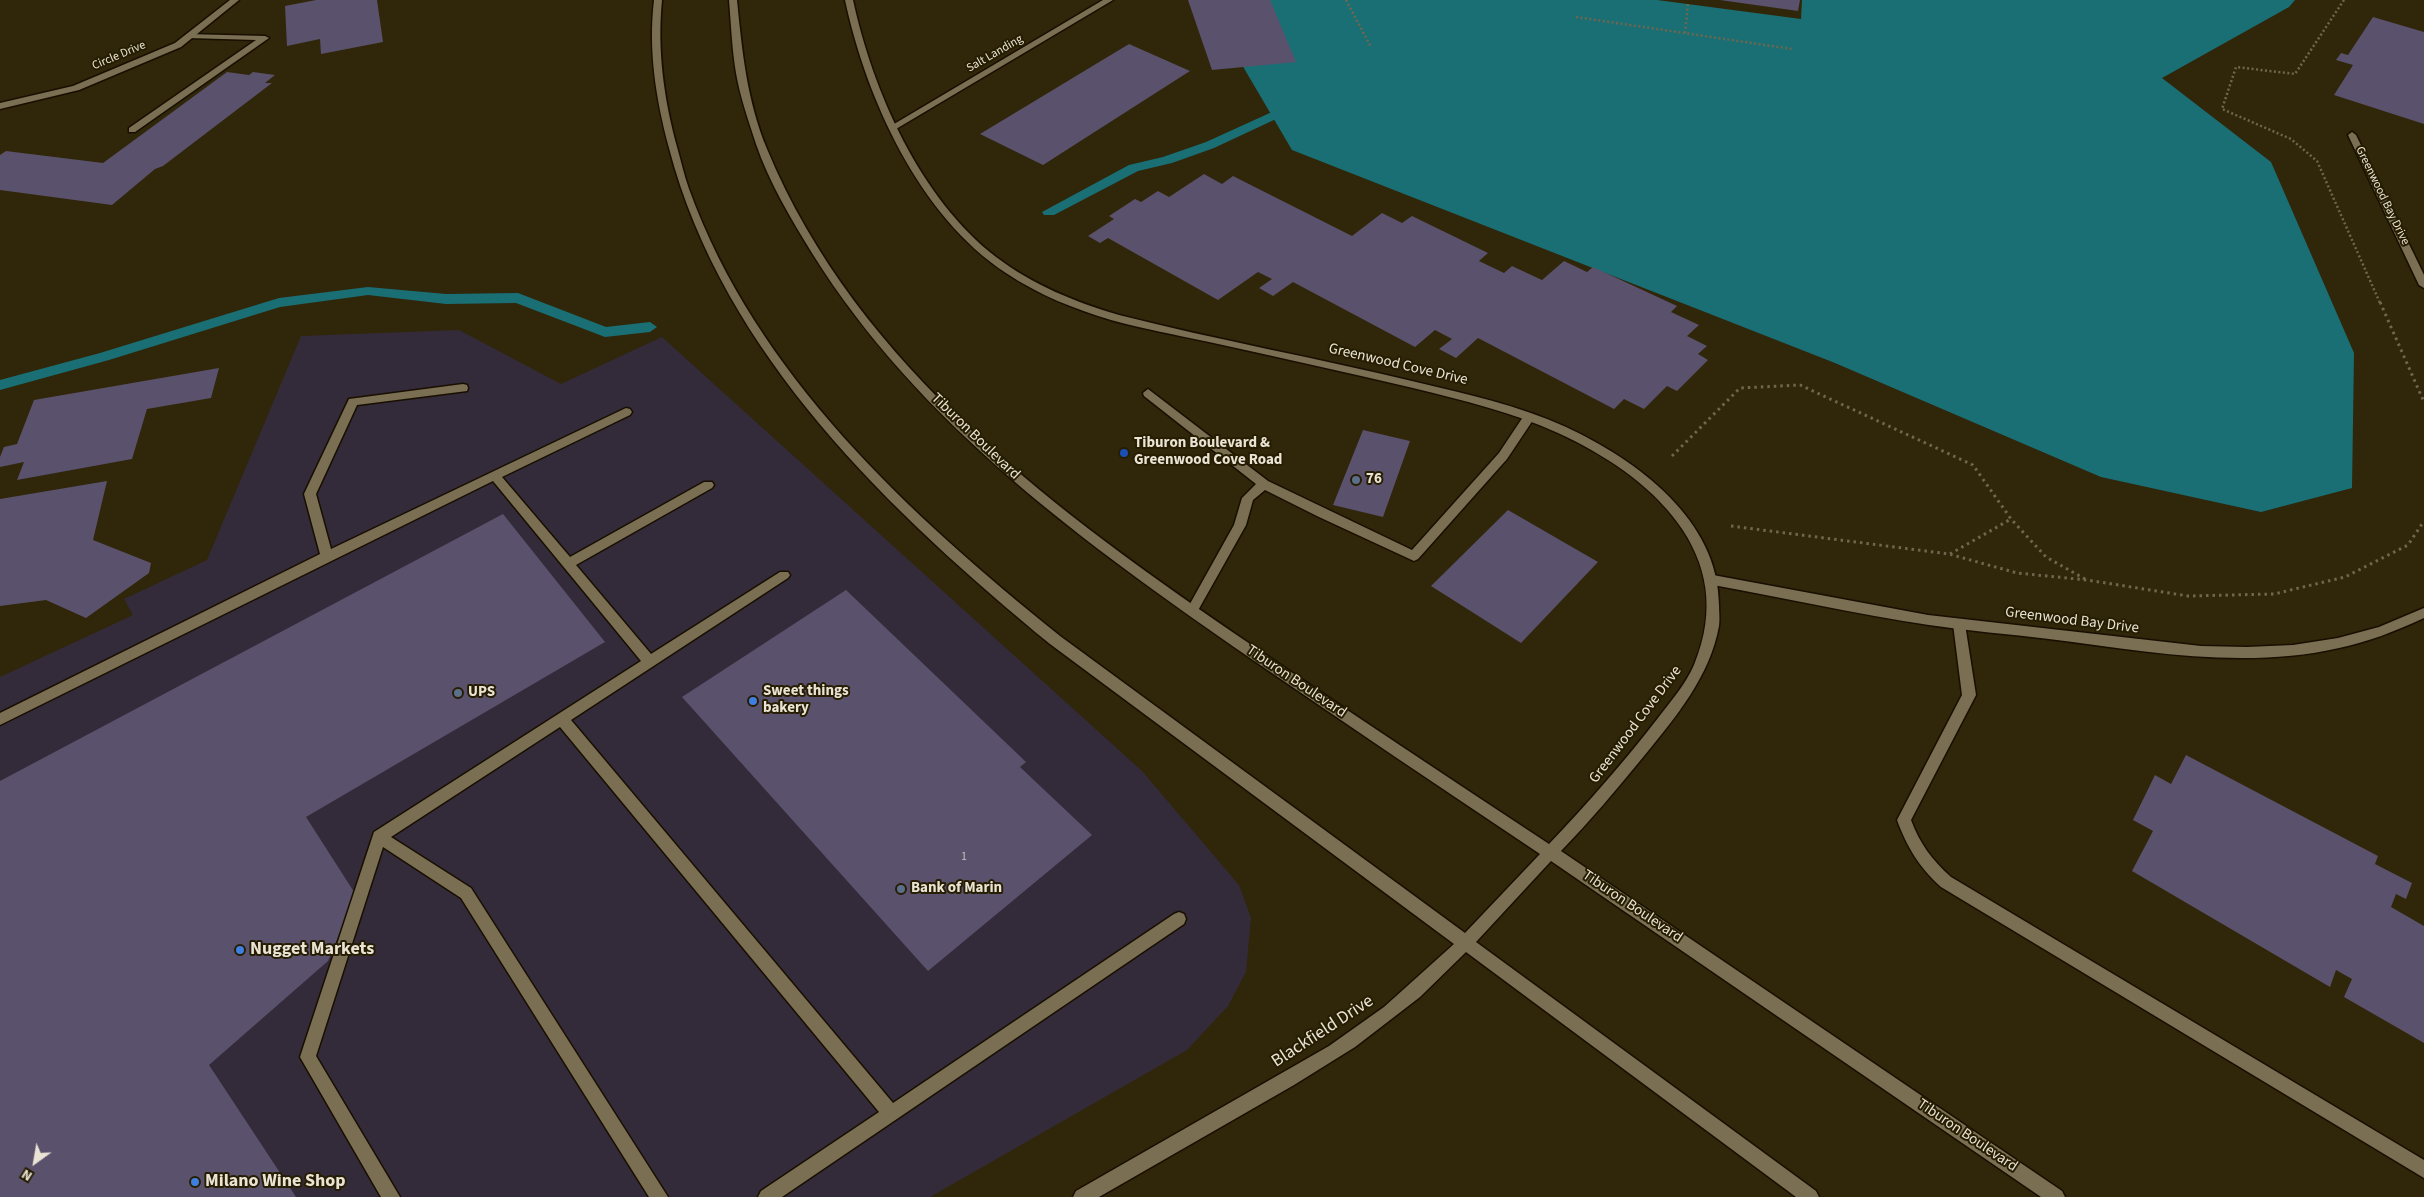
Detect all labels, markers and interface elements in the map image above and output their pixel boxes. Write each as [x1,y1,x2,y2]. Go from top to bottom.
street label: Salt Landing [964,32,1026,76]
street label: Circle Drive [90,38,148,74]
street label: Greenwood Bay Drive [2352,144,2412,248]
street label: Greenwood Cove Drive [1327,340,1469,390]
street label: Tiburon Boulevard [927,390,1023,484]
place label: Tiburon Boulevard & Greenwood Cove Road [1134,435,1282,470]
marker: Tiburon Boulevard & Greenwood Cove Road [1118,447,1130,459]
place label: 76 [1366,471,1382,489]
marker: 76 [1350,474,1362,486]
street label: Greenwood Bay Drive [2004,604,2140,638]
street label: Tiburon Boulevard [1243,642,1349,722]
street label: Greenwood Cove Drive [1586,663,1686,787]
place label: Sweet things bakery [763,683,849,718]
place label: UPS [468,684,495,702]
marker: UPS [452,687,464,699]
marker: Sweet things bakery [747,695,759,707]
house number: 1 [961,850,967,864]
street label: Tiburon Boulevard [1579,867,1685,947]
place label: Bank of Marin [911,880,1002,898]
marker: Bank of Marin [895,883,907,895]
place label: Nugget Markets [250,939,374,961]
marker: Nugget Markets [234,944,246,956]
street label: Blackfield Drive [1268,991,1378,1073]
street label: Tiburon Boulevard [1914,1096,2020,1176]
north arrow [10,1137,60,1187]
text: N [18,1164,36,1186]
place label: Milano Wine Shop [205,1171,346,1193]
marker: Milano Wine Shop [189,1176,201,1188]

